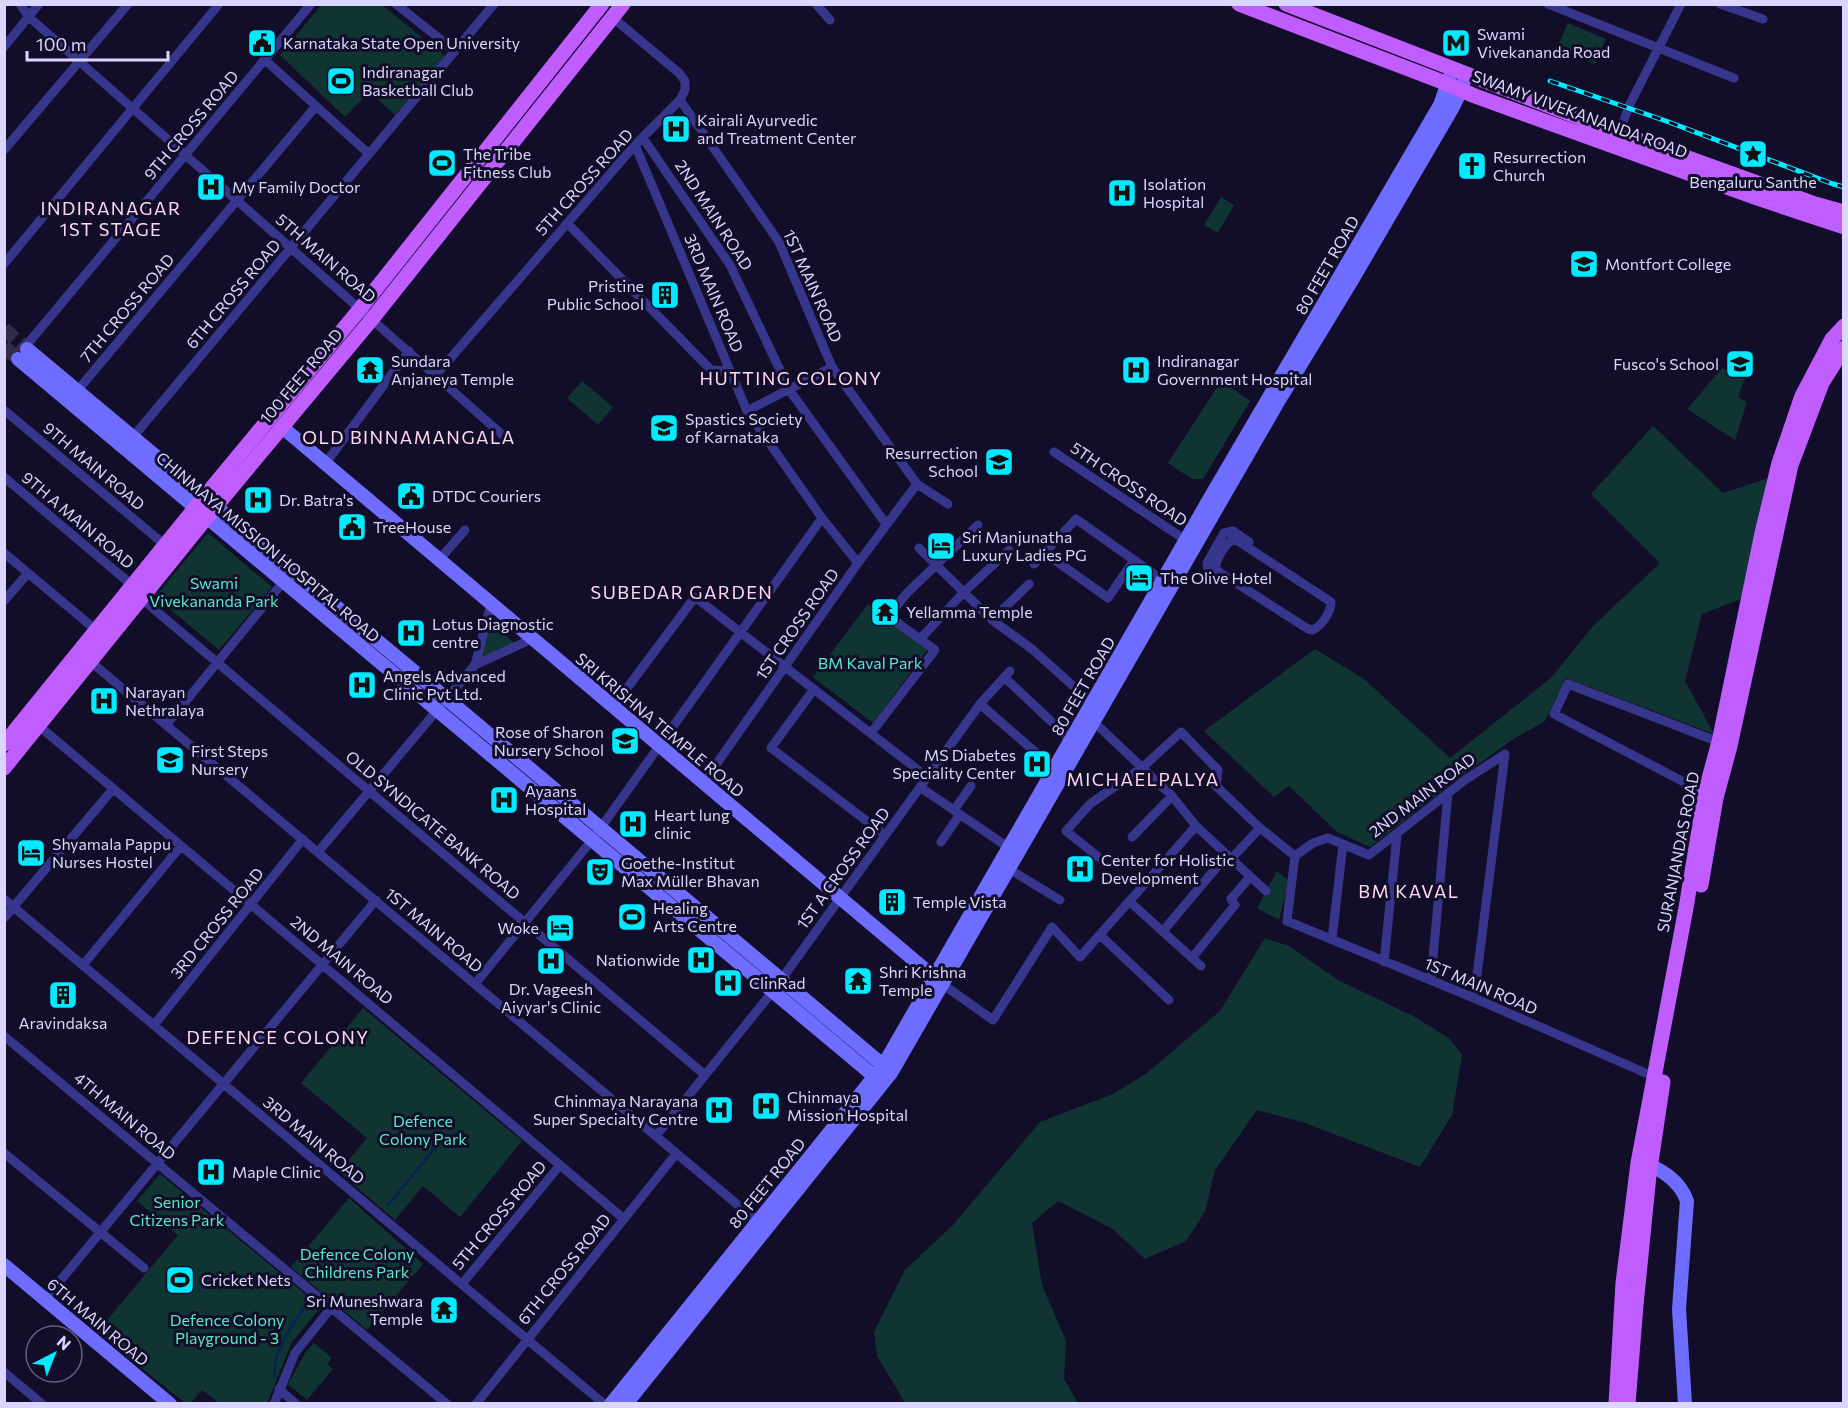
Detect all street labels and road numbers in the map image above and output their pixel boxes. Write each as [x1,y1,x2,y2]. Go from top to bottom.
street label: 9TH CROSS ROAD [139,66,242,183]
street label: SWAMY VIVEKANANDA ROAD [1470,66,1690,161]
street label: 5TH CROSS ROAD [531,125,636,239]
street label: 2ND MAIN ROAD [672,156,757,273]
street label: 5TH MAIN ROAD [273,209,380,306]
street label: 80 FEET ROAD [1291,212,1362,317]
street label: 1ST MAIN ROAD [780,227,847,345]
street label: 3RD MAIN ROAD [681,231,748,355]
street label: 6TH CROSS ROAD [181,235,284,352]
street label: 7TH CROSS ROAD [76,249,178,366]
street label: 100 FEET ROAD [255,324,346,427]
street label: 9TH MAIN ROAD [40,418,149,514]
street label: 5TH CROSS ROAD [1067,438,1191,530]
street label: CHINMAYA MISSION HOSPITAL ROAD [153,447,384,646]
street label: 9TH A MAIN ROAD [18,467,138,572]
street label: 1ST CROSS ROAD [751,564,842,683]
street label: 80 FEET ROAD [1047,633,1118,738]
street label: SRI KRISHNA TEMPLE ROAD [572,649,748,801]
street label: OLD SYNDICATE BANK ROAD [342,746,524,903]
street label: 2ND MAIN ROAD [1365,749,1478,841]
street label: SURANJANDAS ROAD [1653,770,1702,934]
street label: 1ST A CROSS ROAD [792,803,893,932]
street label: 3RD CROSS ROAD [166,864,267,982]
street label: 1ST MAIN ROAD [382,883,487,976]
street label: 2ND MAIN ROAD [287,911,397,1008]
street label: 1ST MAIN ROAD [1422,953,1541,1018]
street label: 4TH MAIN ROAD [71,1068,180,1163]
street label: 3RD MAIN ROAD [260,1092,369,1188]
street label: 80 FEET ROAD [724,1134,809,1232]
street label: 5TH CROSS ROAD [448,1156,550,1273]
street label: 6TH CROSS ROAD [513,1210,614,1328]
street label: 6TH MAIN ROAD [43,1274,153,1370]

